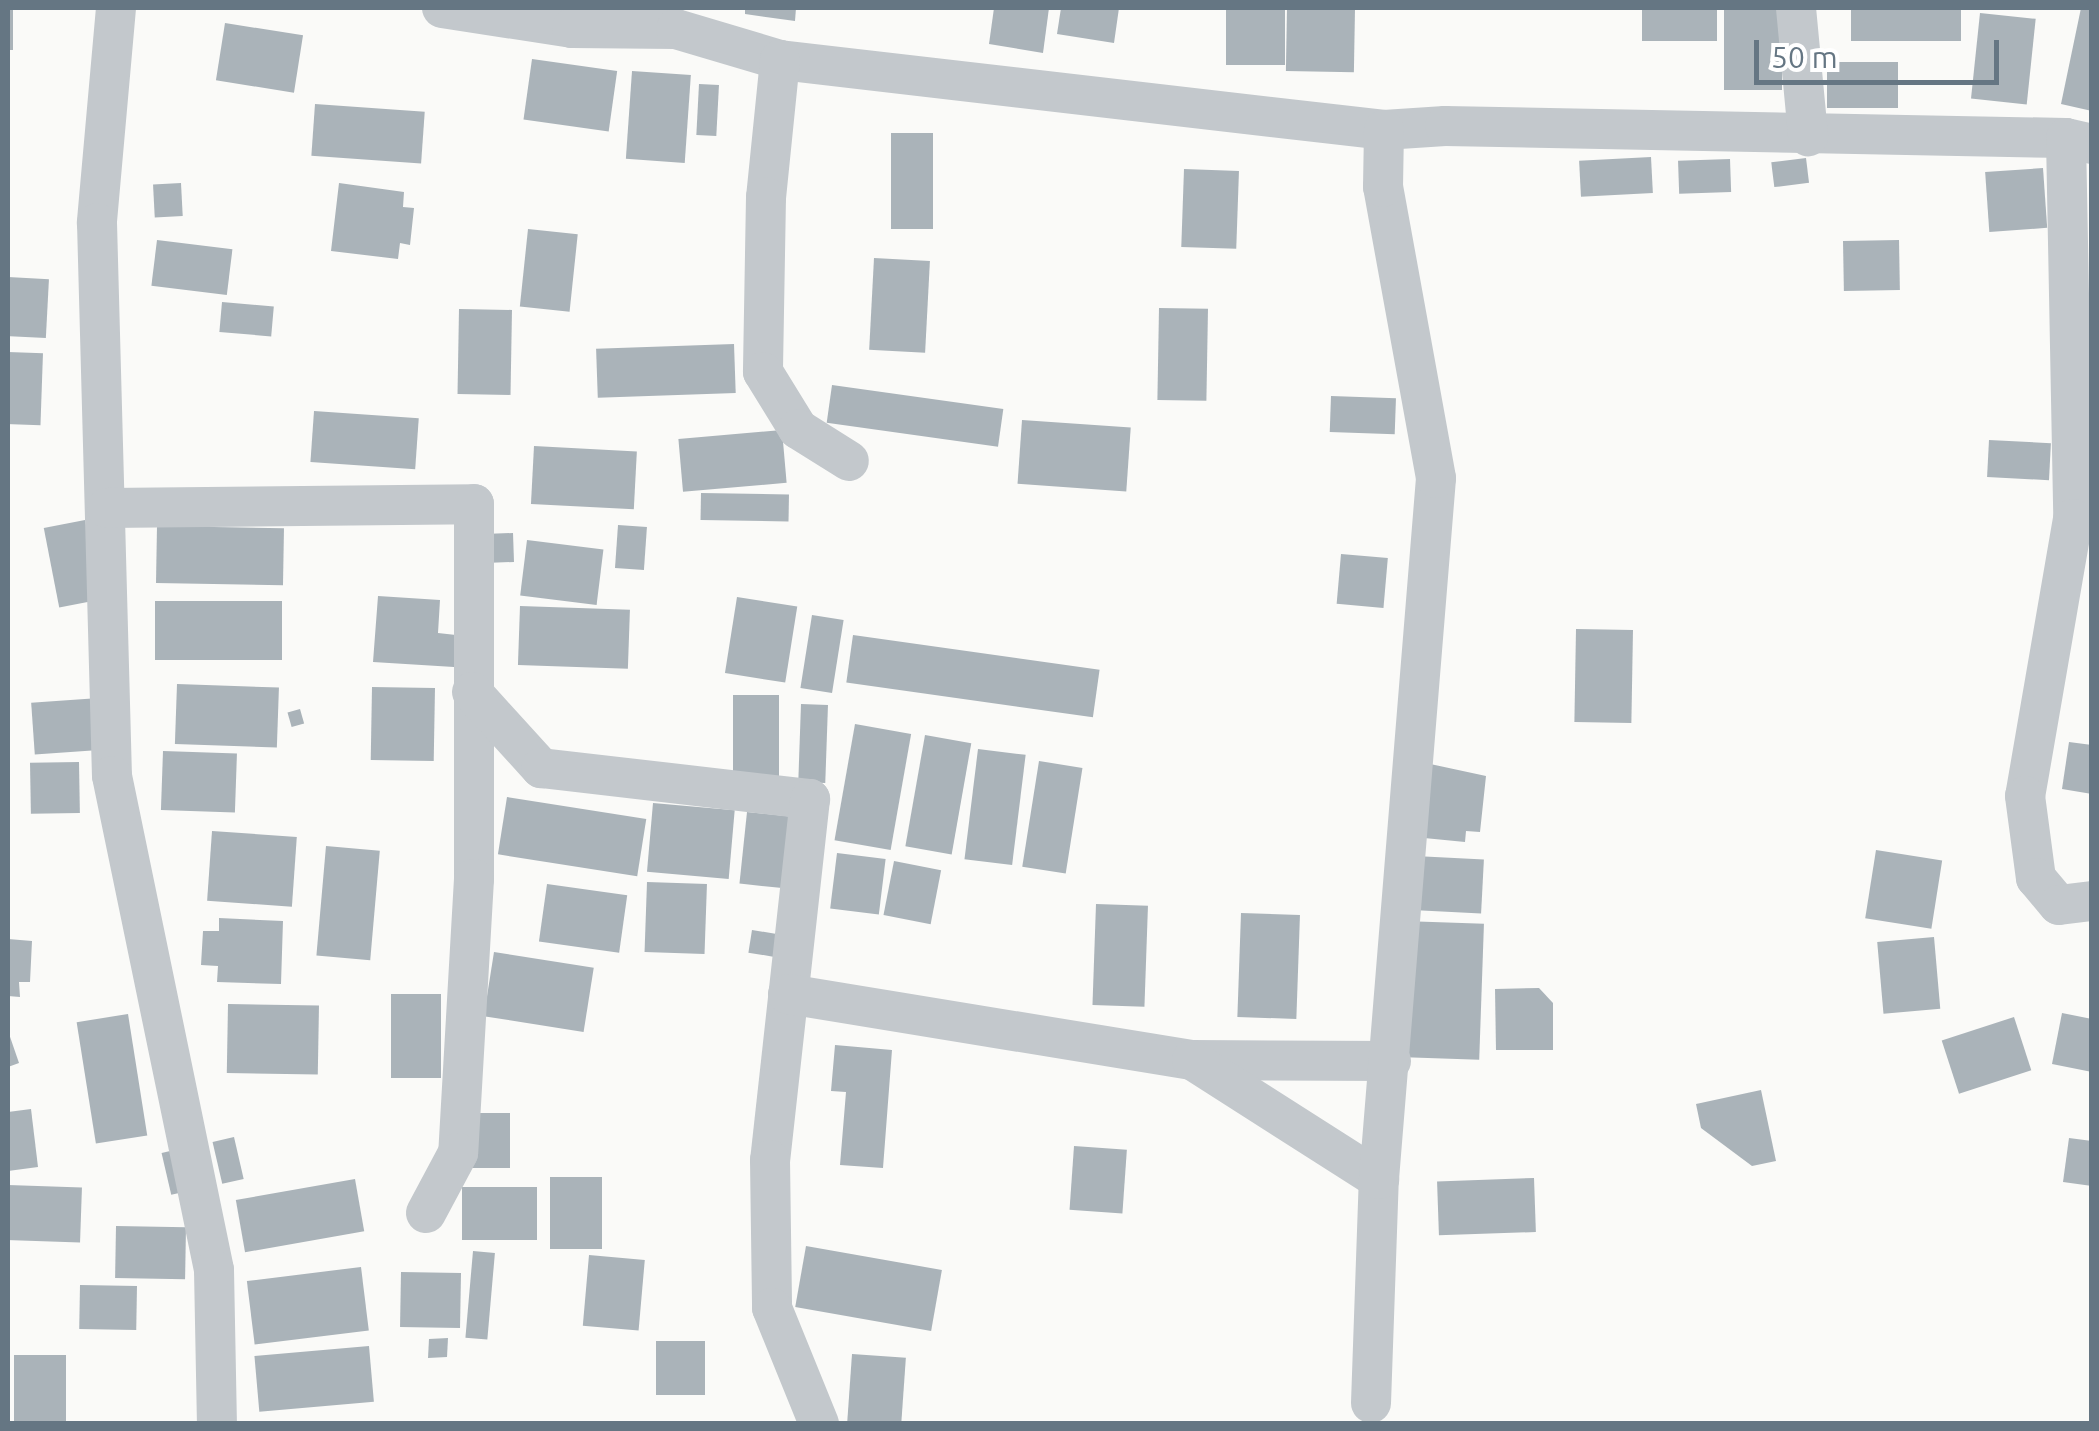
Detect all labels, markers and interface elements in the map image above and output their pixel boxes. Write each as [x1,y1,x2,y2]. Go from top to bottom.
scale bar [1759,20,2004,82]
text: 50 m [1771,40,1838,74]

